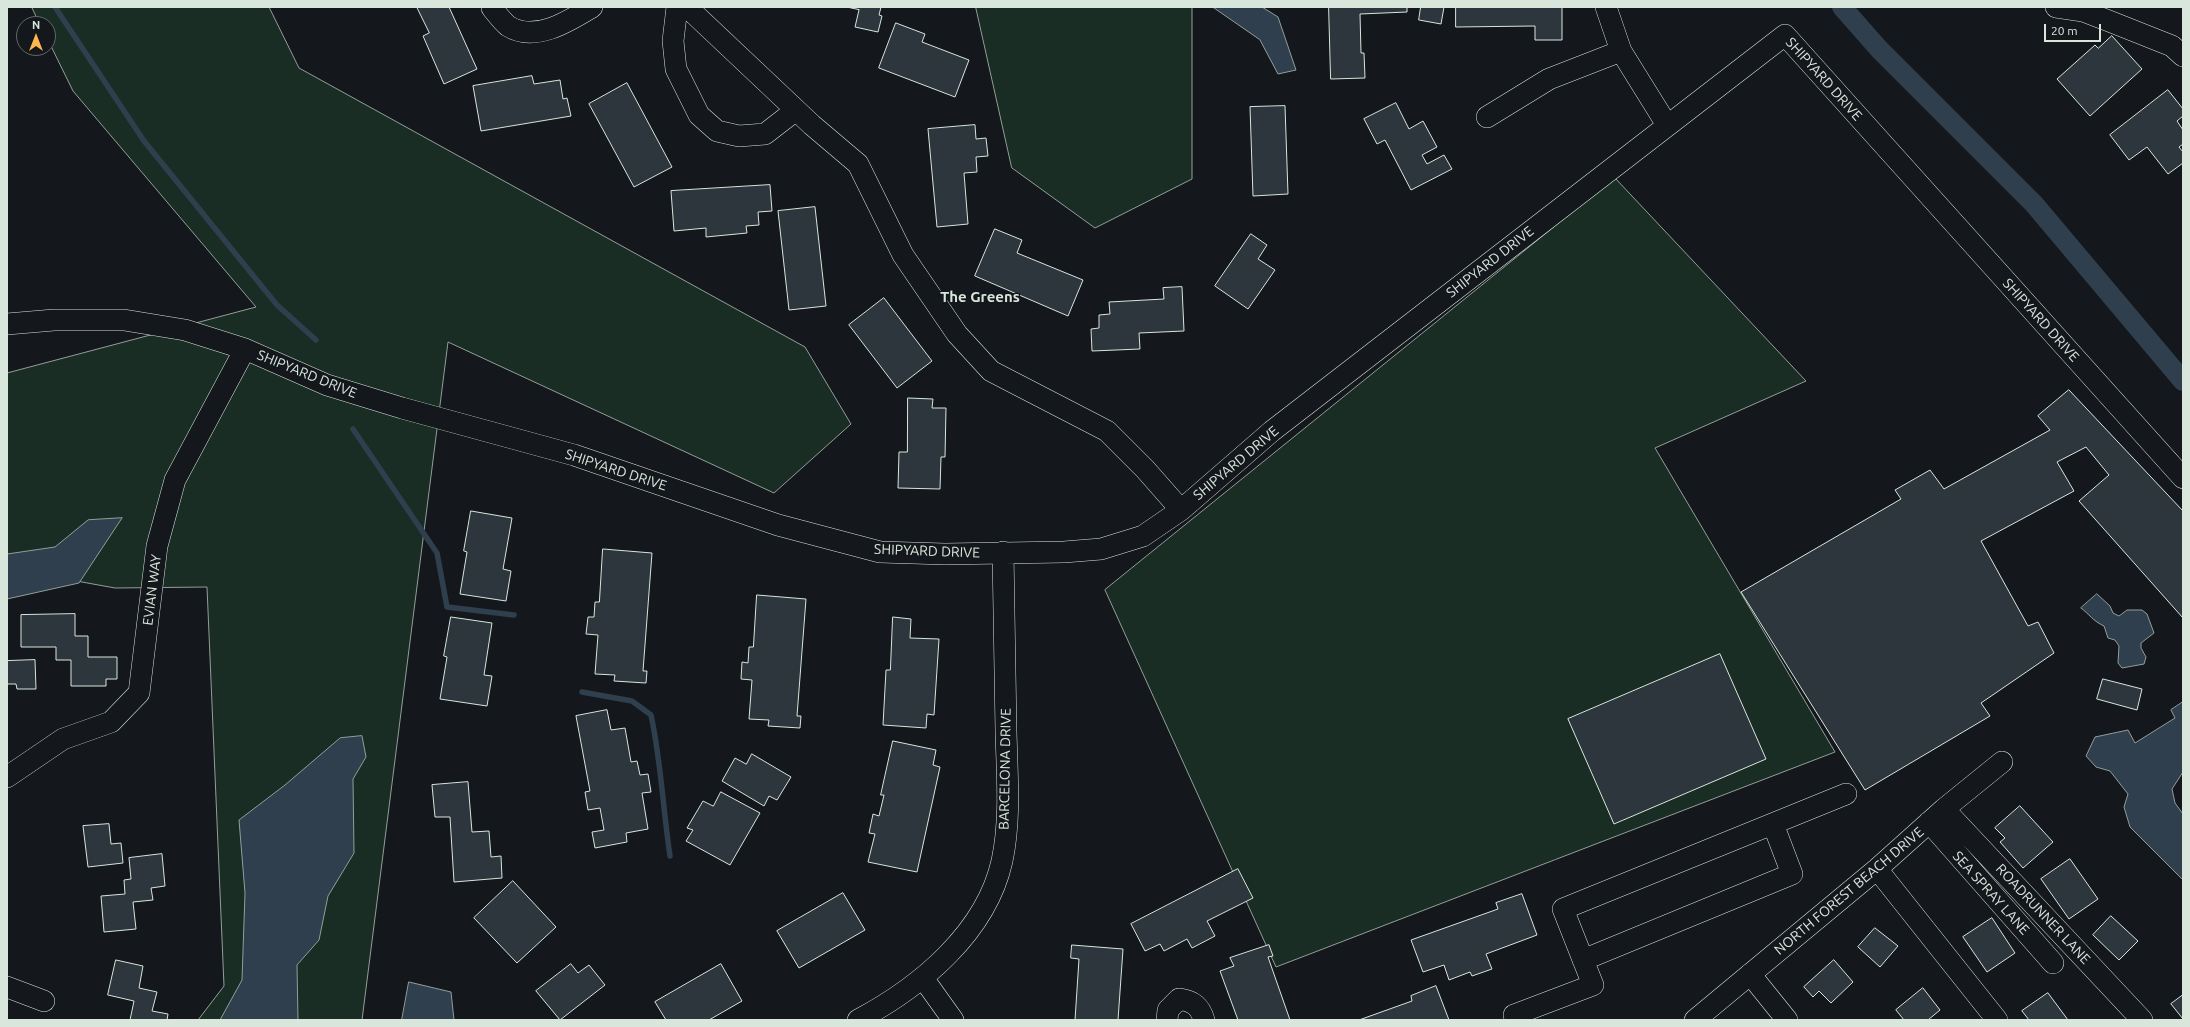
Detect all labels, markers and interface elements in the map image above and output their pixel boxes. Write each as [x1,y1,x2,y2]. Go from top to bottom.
north arrow [16,16,56,56]
scale bar [2046,16,2103,42]
text: N [32,19,40,31]
text: 20 m [2051,24,2078,37]
street label: SHIPYARD DRIVE [1782,34,1866,124]
street label: SHIPYARD DRIVE [1443,223,1537,301]
street label: SHIPYARD DRIVE [1999,275,2083,365]
district label: The Greens [940,288,1020,306]
street label: SHIPYARD DRIVE [255,346,359,402]
street label: SHIPYARD DRIVE [1190,422,1282,504]
street label: SHIPYARD DRIVE [563,446,669,494]
street label: SHIPYARD DRIVE [874,541,980,561]
street label: EVIAN WAY [139,553,165,627]
street label: BARCELONA DRIVE [996,708,1014,830]
street label: NORTH FOREST BEACH DRIVE [1771,824,1927,958]
street label: SEA SPRAY LANE [1949,848,2033,938]
street label: ROADRUNNER LANE [1992,860,2094,968]

